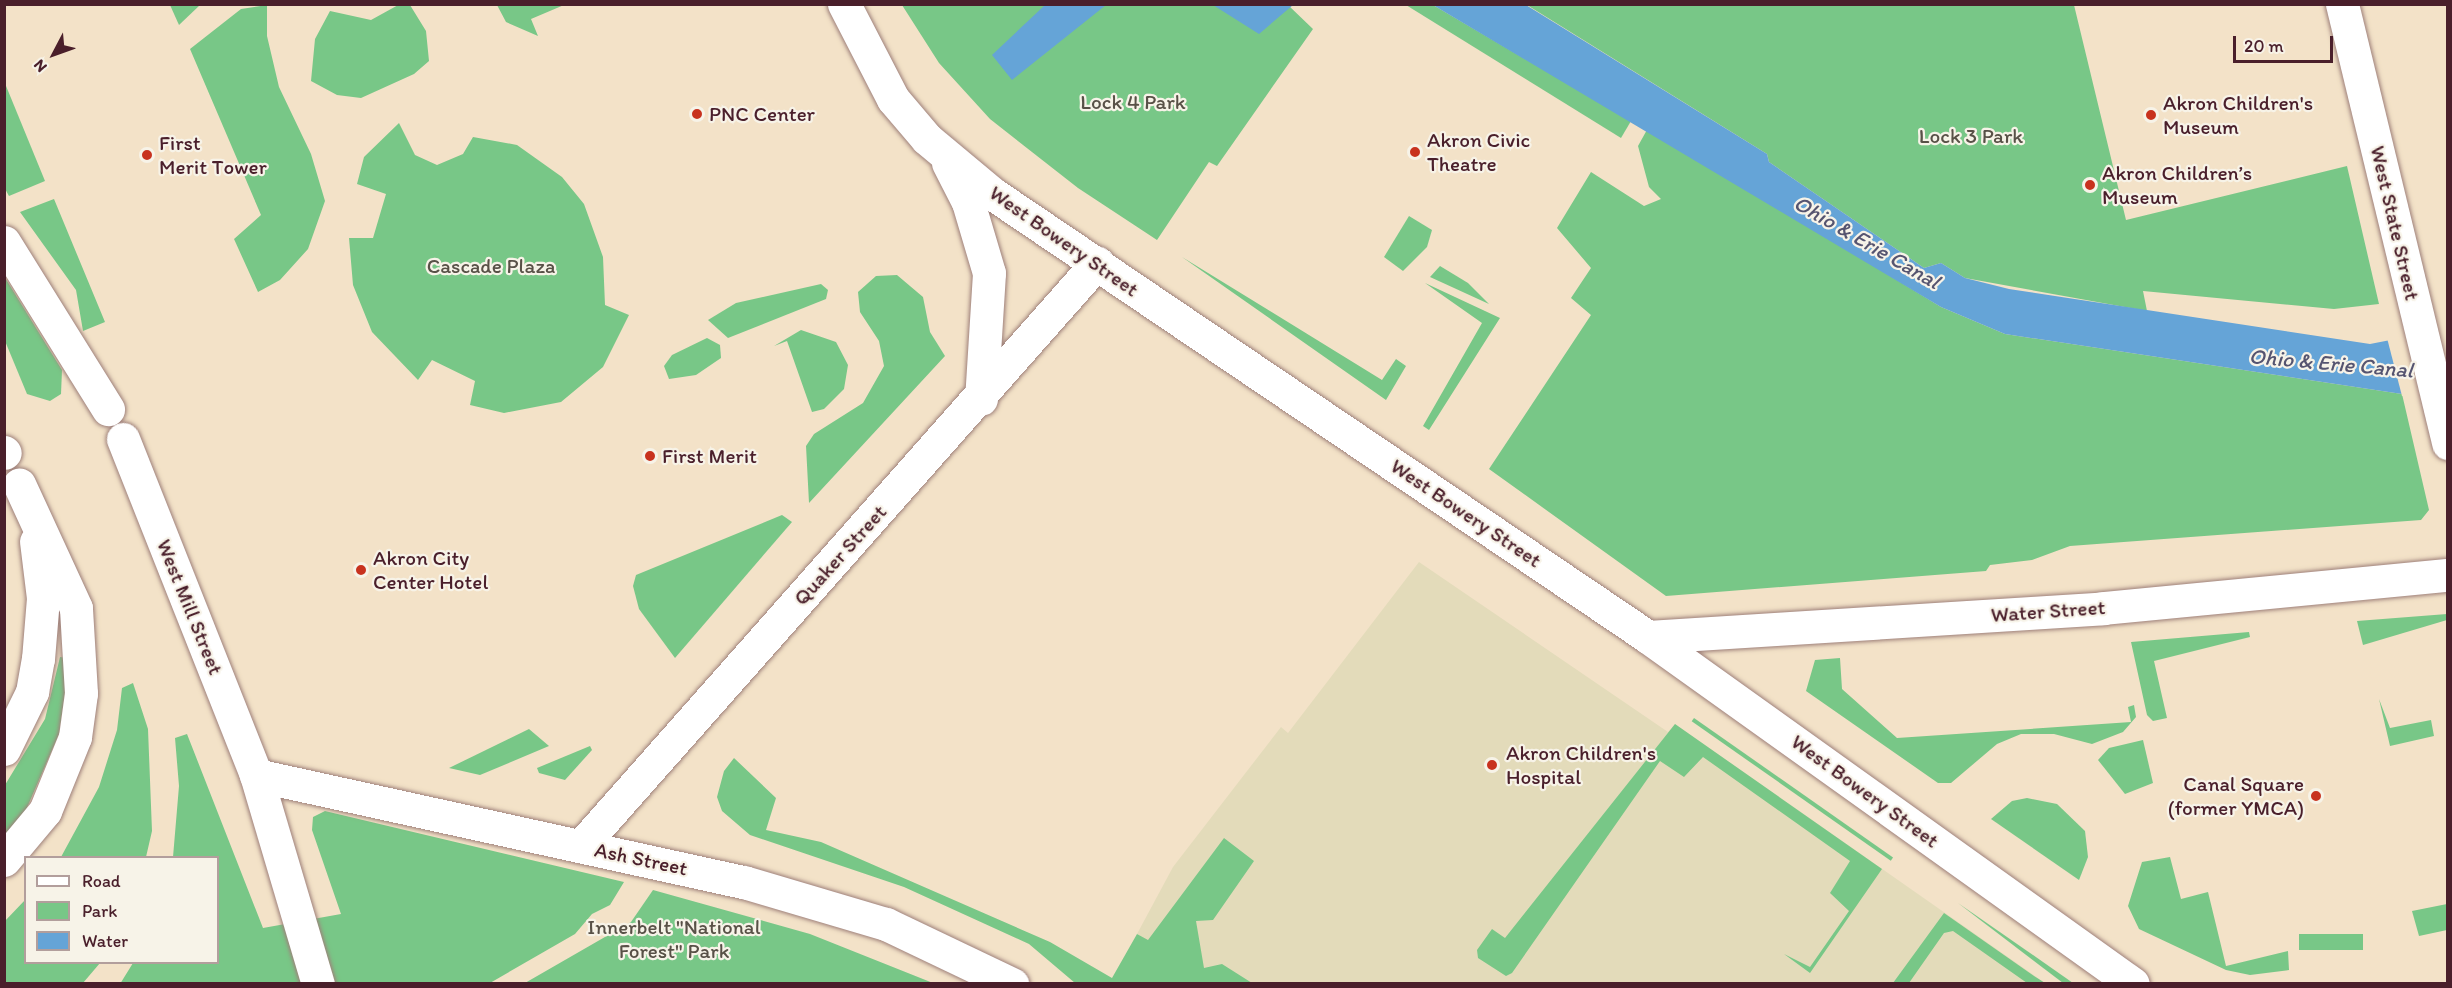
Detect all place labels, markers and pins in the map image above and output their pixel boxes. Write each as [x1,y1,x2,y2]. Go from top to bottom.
place label: Akron Children's Museum [2163,90,2313,140]
place label: PNC Center [709,101,815,127]
marker: PNC Center [690,107,704,121]
marker: Akron Children's Museum [2144,108,2158,122]
place label: Akron Civic Theatre [1427,127,1530,177]
place label: First Merit Tower [159,130,264,180]
marker: Akron Civic Theatre [1408,145,1422,159]
marker: First Merit Tower [140,148,154,162]
place label: Akron Children’s Museum [2102,160,2252,210]
marker: Akron Children’s Museum [2083,178,2097,192]
place label: First Merit [662,443,757,469]
marker: First Merit [643,449,657,463]
place label: Akron City Center Hotel [373,545,488,595]
marker: Akron City Center Hotel [354,563,368,577]
place label: Akron Children's Hospital [1506,740,1656,790]
marker: Akron Children's Hospital [1483,756,1501,774]
place label: Canal Square (former YMCA) [2168,771,2304,821]
marker: Canal Square (former YMCA) [2309,789,2323,803]

